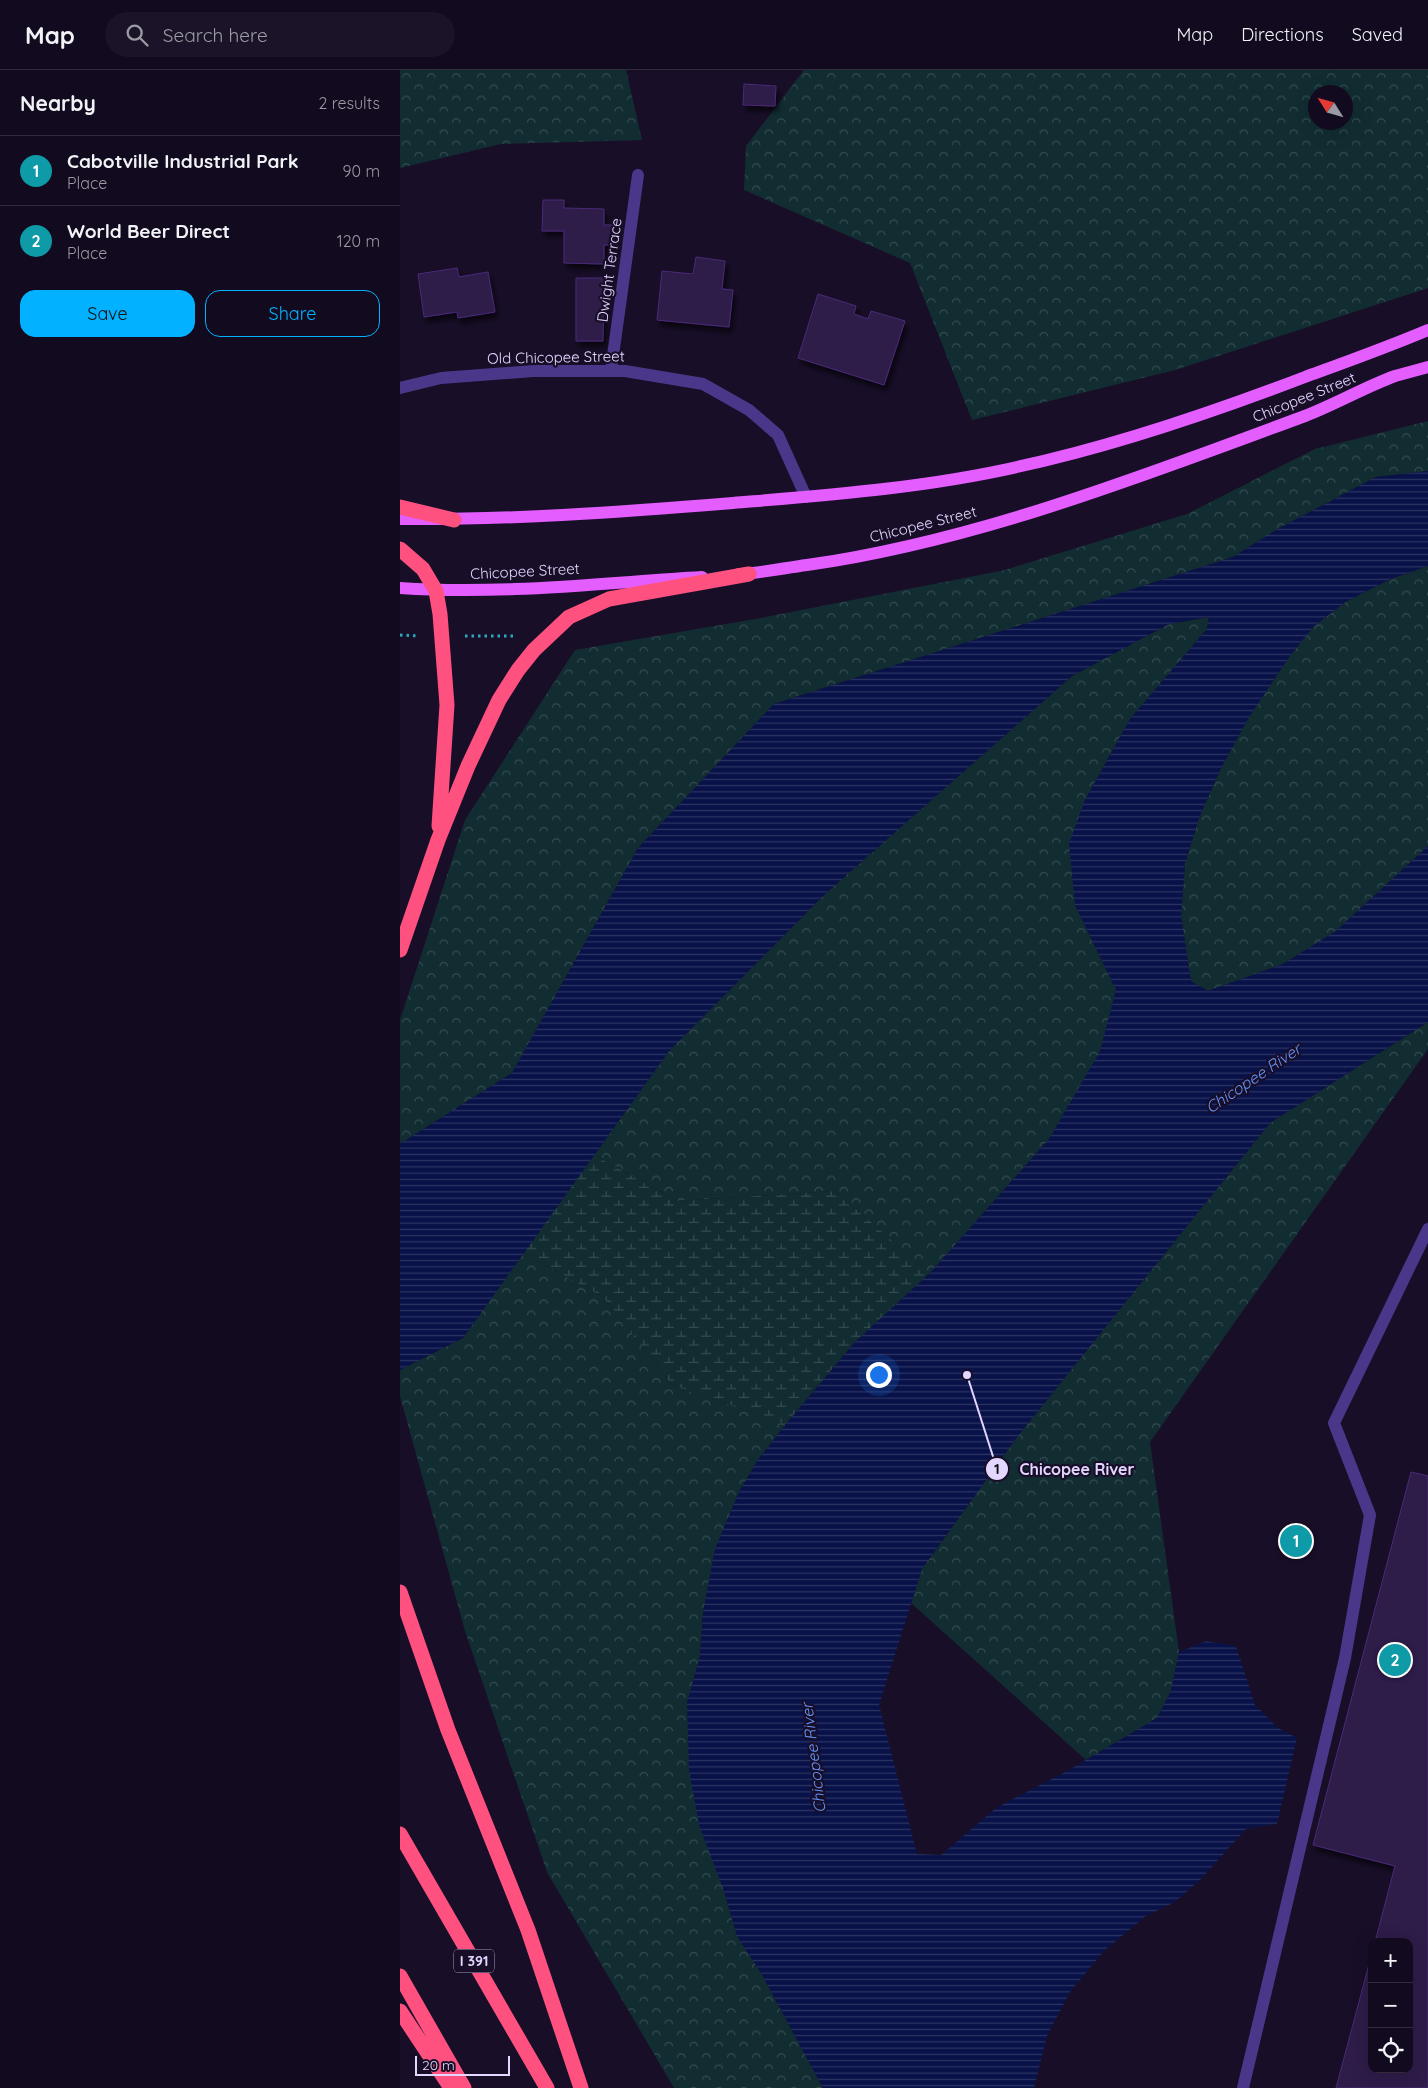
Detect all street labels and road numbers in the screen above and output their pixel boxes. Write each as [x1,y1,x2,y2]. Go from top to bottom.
street label: Dwight Terrace [592,217,626,323]
street label: Old Chicopee Street [487,346,625,368]
street label: Chicopee Street [1250,368,1358,426]
street label: Chicopee Street [868,502,978,546]
street label: Chicopee Street [470,559,580,583]
road number: I 391 [454,1950,494,1972]

